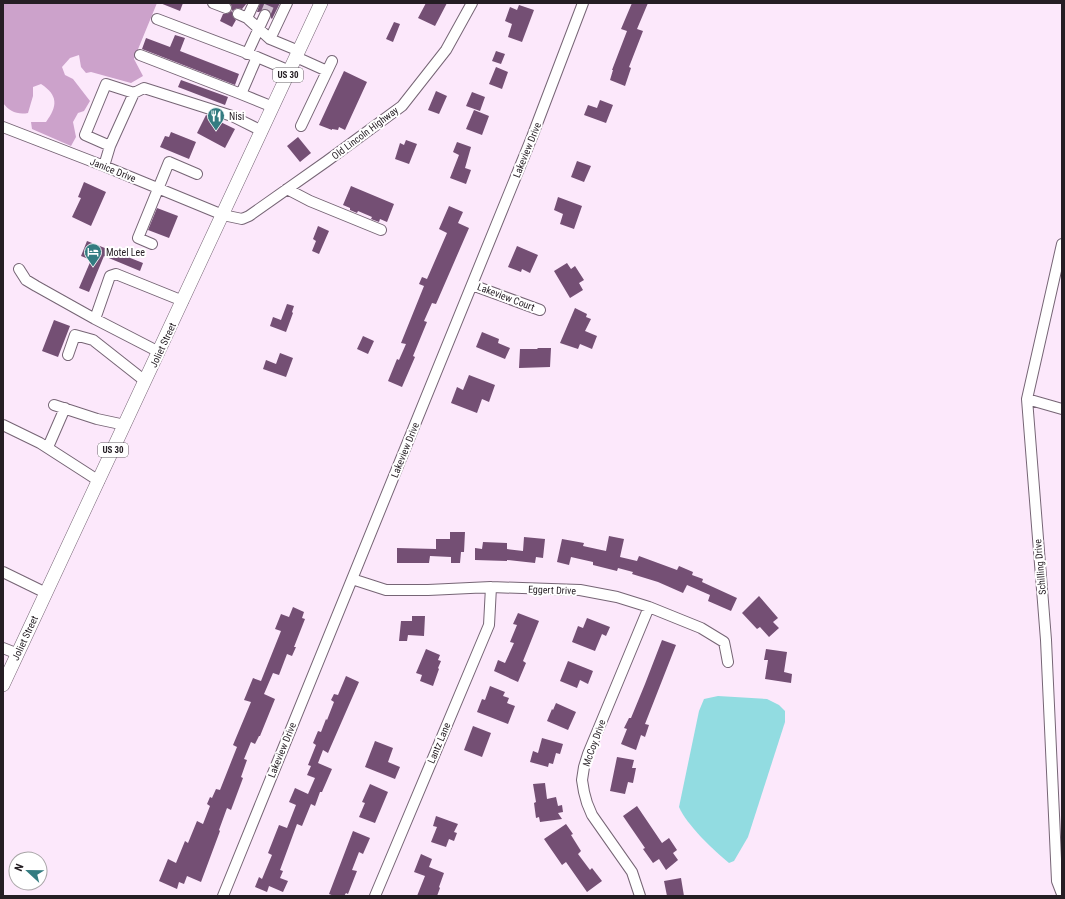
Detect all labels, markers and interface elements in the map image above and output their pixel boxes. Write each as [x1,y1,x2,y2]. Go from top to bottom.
road number: US 30 [273,68,303,82]
street label: Old Lincoln Highway [330,104,400,162]
restaurant icon: Nisi [206,106,226,131]
place label: Nisi [229,111,244,122]
street label: Lakeview Drive [511,120,543,179]
street label: Janice Drive [89,156,138,184]
hotel icon: Motel Lee [83,242,103,267]
place label: Motel Lee [106,247,145,258]
street label: Lakeview Court [476,281,536,313]
street label: Joliet Street [148,321,178,369]
street label: Lakeview Drive [389,420,421,479]
road number: US 30 [98,443,128,457]
street label: Schilling Drive [1032,538,1048,595]
street label: Eggert Drive [528,584,576,596]
street label: Joliet Street [10,614,40,662]
street label: McCoy Drive [580,718,608,768]
street label: Lakeview Drive [266,720,298,779]
street label: Lantz Lane [426,721,453,765]
north arrow [8,851,48,891]
text: N [12,862,27,873]

